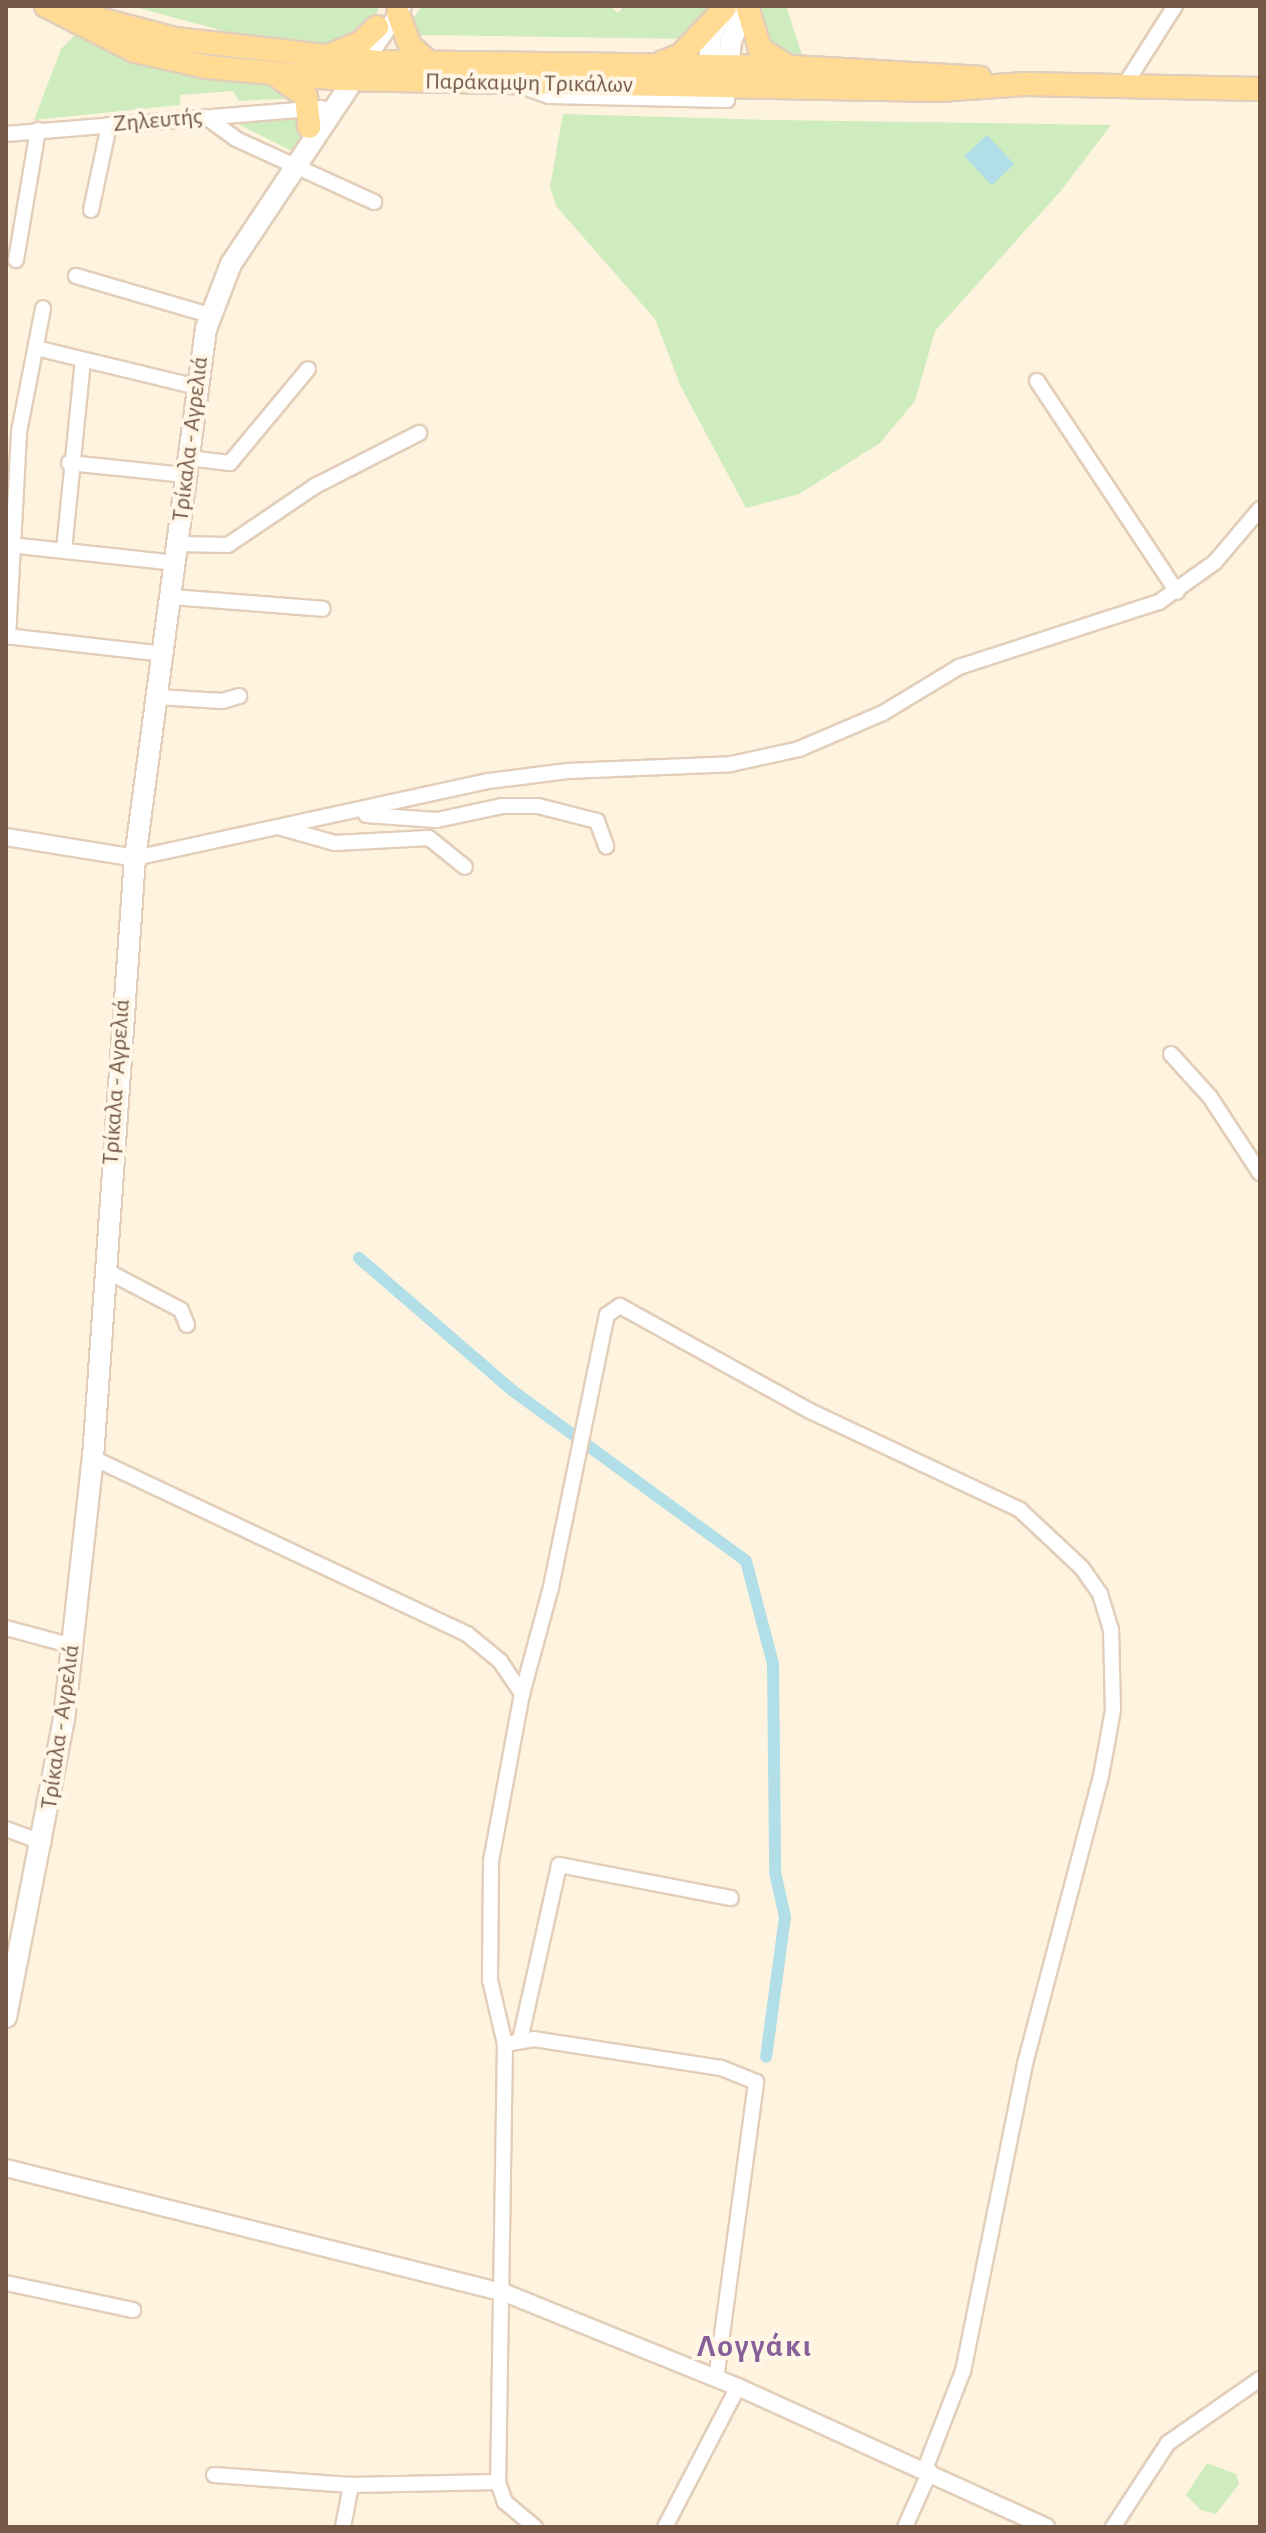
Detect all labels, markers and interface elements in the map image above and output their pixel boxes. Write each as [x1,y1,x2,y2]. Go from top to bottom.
street label: Παράκαμψη Τρικάλων [425,68,633,100]
street label: Ζηλευτής [112,103,204,139]
street label: Τρίκαλα - Αγρελιά [167,355,215,523]
street label: Τρίκαλα - Αγρελιά [97,998,137,1166]
street label: Τρίκαλα - Αγρελιά [35,1643,87,1811]
district label: Λογγάκι [697,2327,813,2365]

